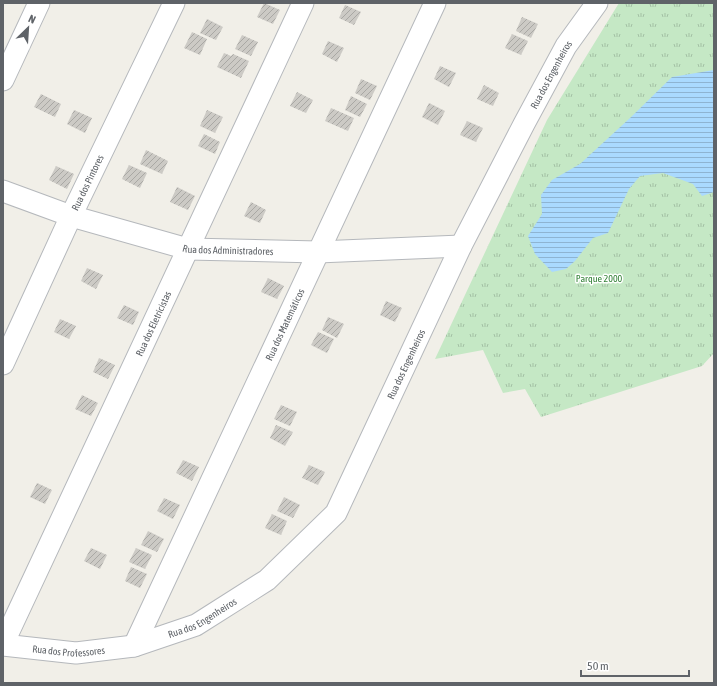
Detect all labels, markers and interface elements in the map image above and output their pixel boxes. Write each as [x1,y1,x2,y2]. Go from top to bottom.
north arrow [8,8,48,48]
text: N [27,12,38,26]
street label: Rua dos Engenheiros [528,38,574,111]
street label: Rua dos Pintores [69,153,106,212]
street label: Rua dos Administradores [181,243,274,257]
park label: Parque 2000 [576,273,623,284]
street label: Rua dos Matemáticos [263,287,307,362]
street label: Rua dos Eletricistas [134,289,174,358]
street label: Rua dos Engenheiros [385,327,427,401]
street label: Rua dos Engenheiros [167,596,239,640]
street label: Rua dos Professores [32,643,106,659]
scale bar [581,652,689,678]
text: 50 m [587,659,609,673]

